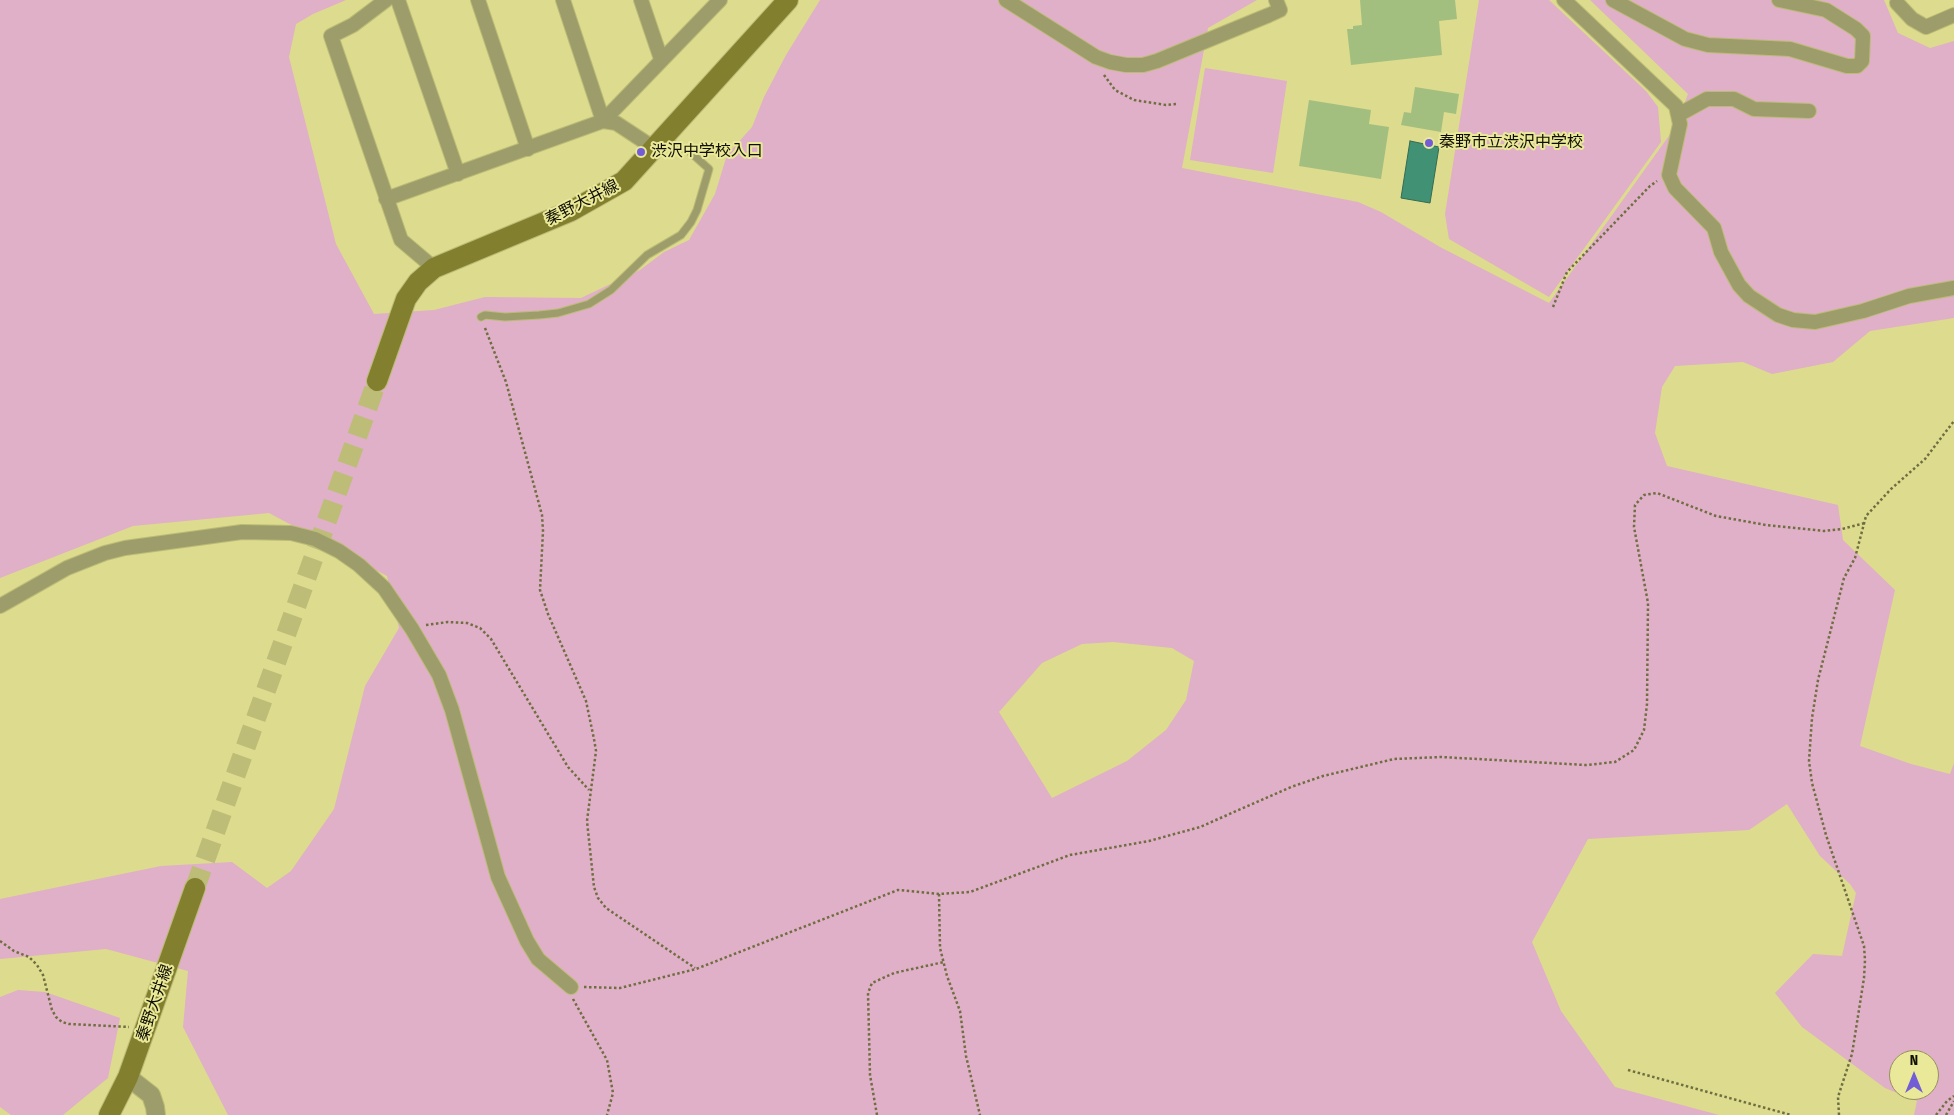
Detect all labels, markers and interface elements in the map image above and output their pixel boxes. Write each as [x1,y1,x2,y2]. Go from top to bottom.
place label: 秦野市立渋沢中学校 [1439,133,1583,153]
marker: 秦野市立渋沢中学校 [1423,137,1435,149]
place label: 渋沢中学校入口 [651,142,763,162]
marker: 渋沢中学校入口 [635,146,647,158]
street label: 秦野大井線 [542,176,622,230]
street label: 秦野大井線 [133,962,177,1044]
north arrow [1889,1050,1939,1100]
text: N [1910,1052,1918,1069]

